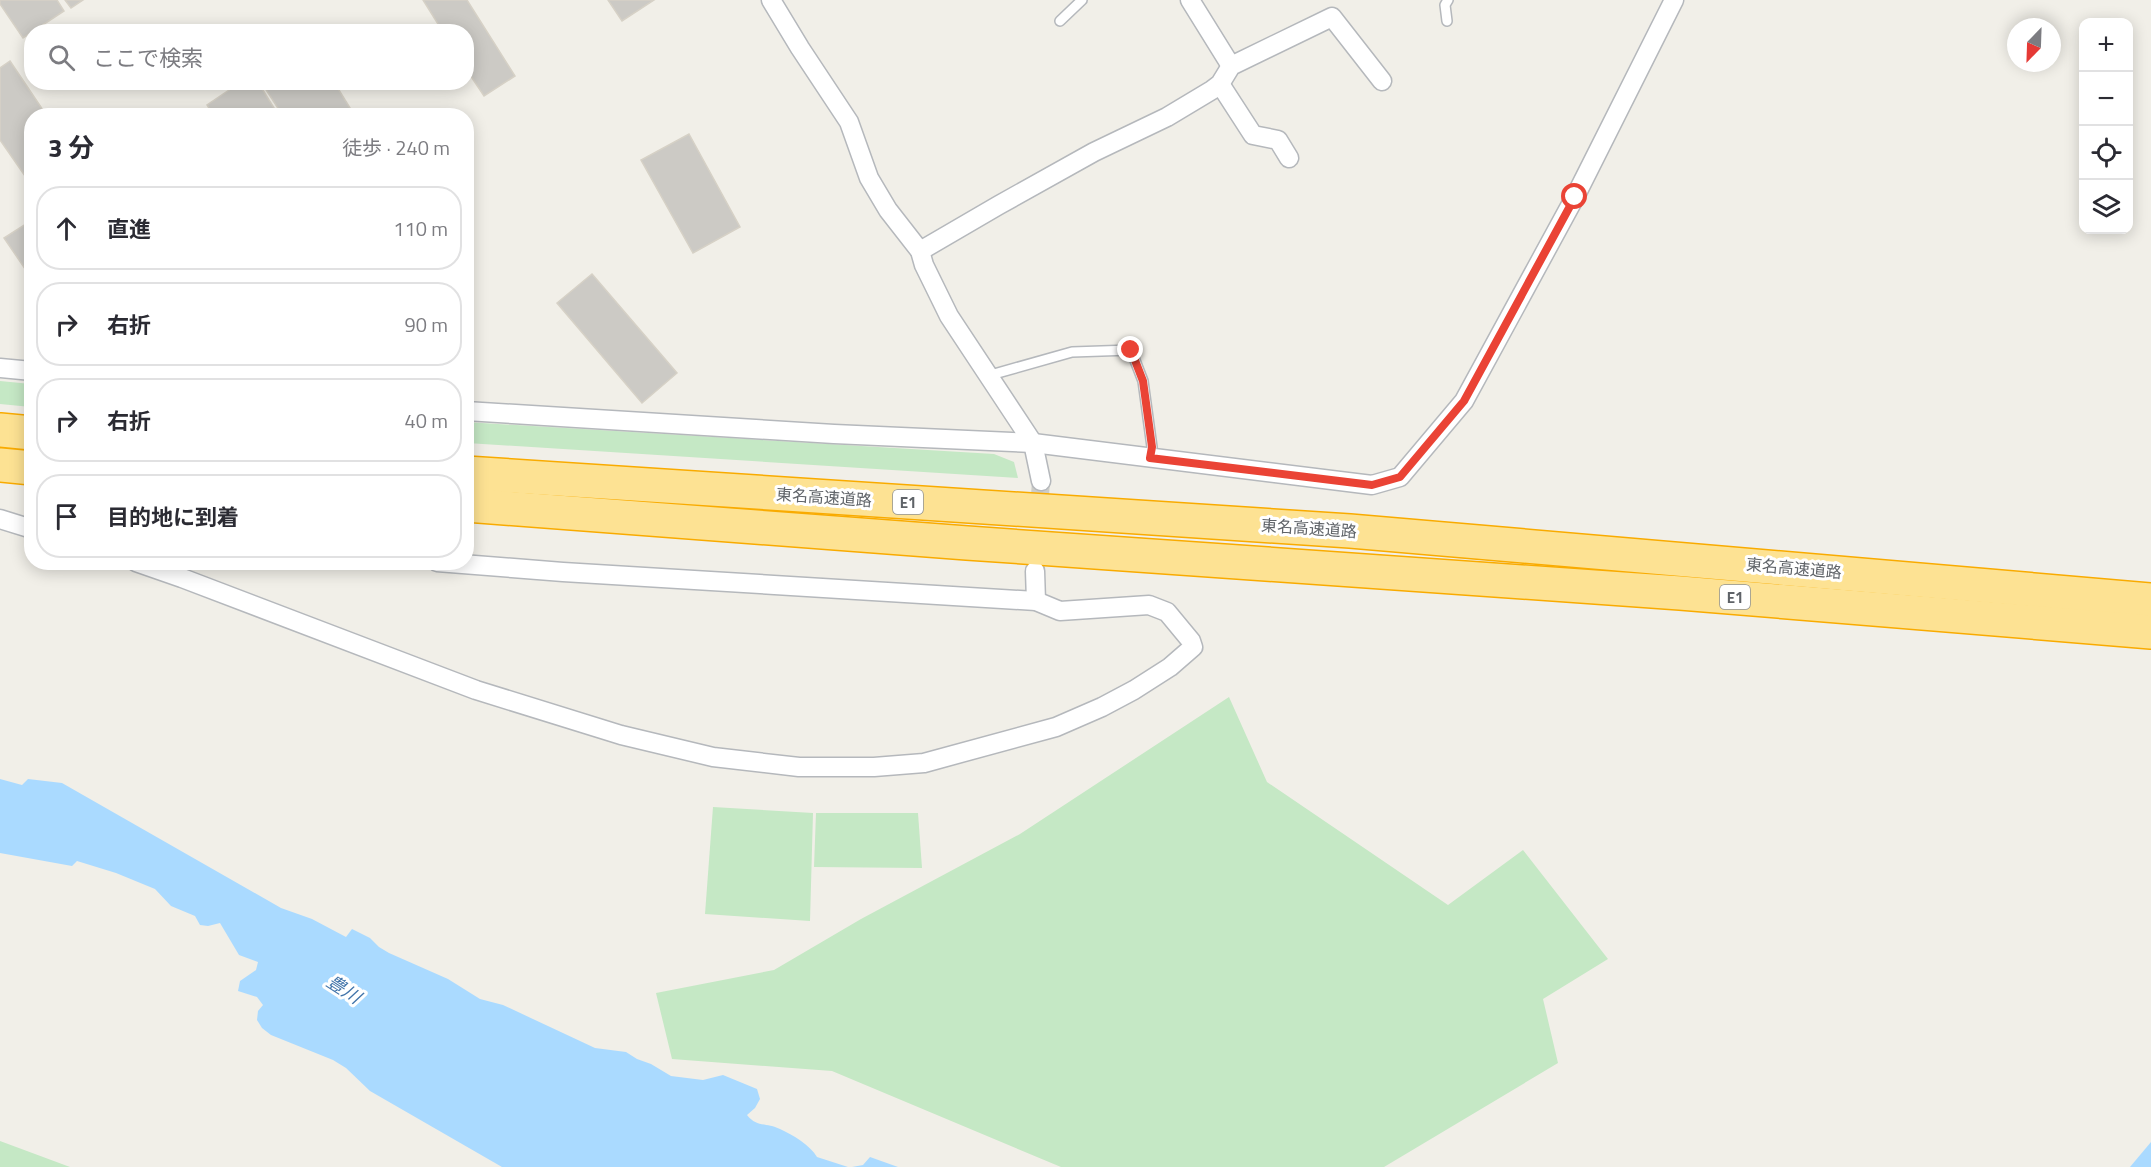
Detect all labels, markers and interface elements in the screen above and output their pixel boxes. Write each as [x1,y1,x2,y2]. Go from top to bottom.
north arrow [2007,18,2061,72]
map controls [2079,18,2133,234]
button: + [2079,18,2133,72]
search box [24,24,474,90]
icon: search [45,41,78,74]
text: ここで検索 [93,41,203,75]
button: − [2079,72,2133,126]
button: locate [2079,126,2133,180]
text: 3 分 [48,128,94,167]
text: 徒歩 · 240 m [342,132,450,163]
button: layers [2079,180,2133,234]
route start [1561,183,1587,209]
icon: ahead [50,212,83,245]
text: 直進 [107,212,151,246]
text: 110 m [393,213,448,244]
icon: right [50,308,83,341]
text: 右折 [107,308,151,342]
text: 90 m [404,309,448,340]
route end [1117,336,1143,362]
icon: right [50,404,83,437]
text: 右折 [107,404,151,438]
text: 40 m [404,405,448,436]
street label: 東名高速道路 [775,482,873,512]
road number: E1 [893,490,923,514]
icon: arrive [50,500,83,533]
text: 目的地に到着 [107,500,239,534]
street label: 東名高速道路 [1260,513,1358,543]
street label: 東名高速道路 [1745,552,1843,584]
road number: E1 [1720,585,1750,609]
water label: 豊川 [322,968,368,1011]

